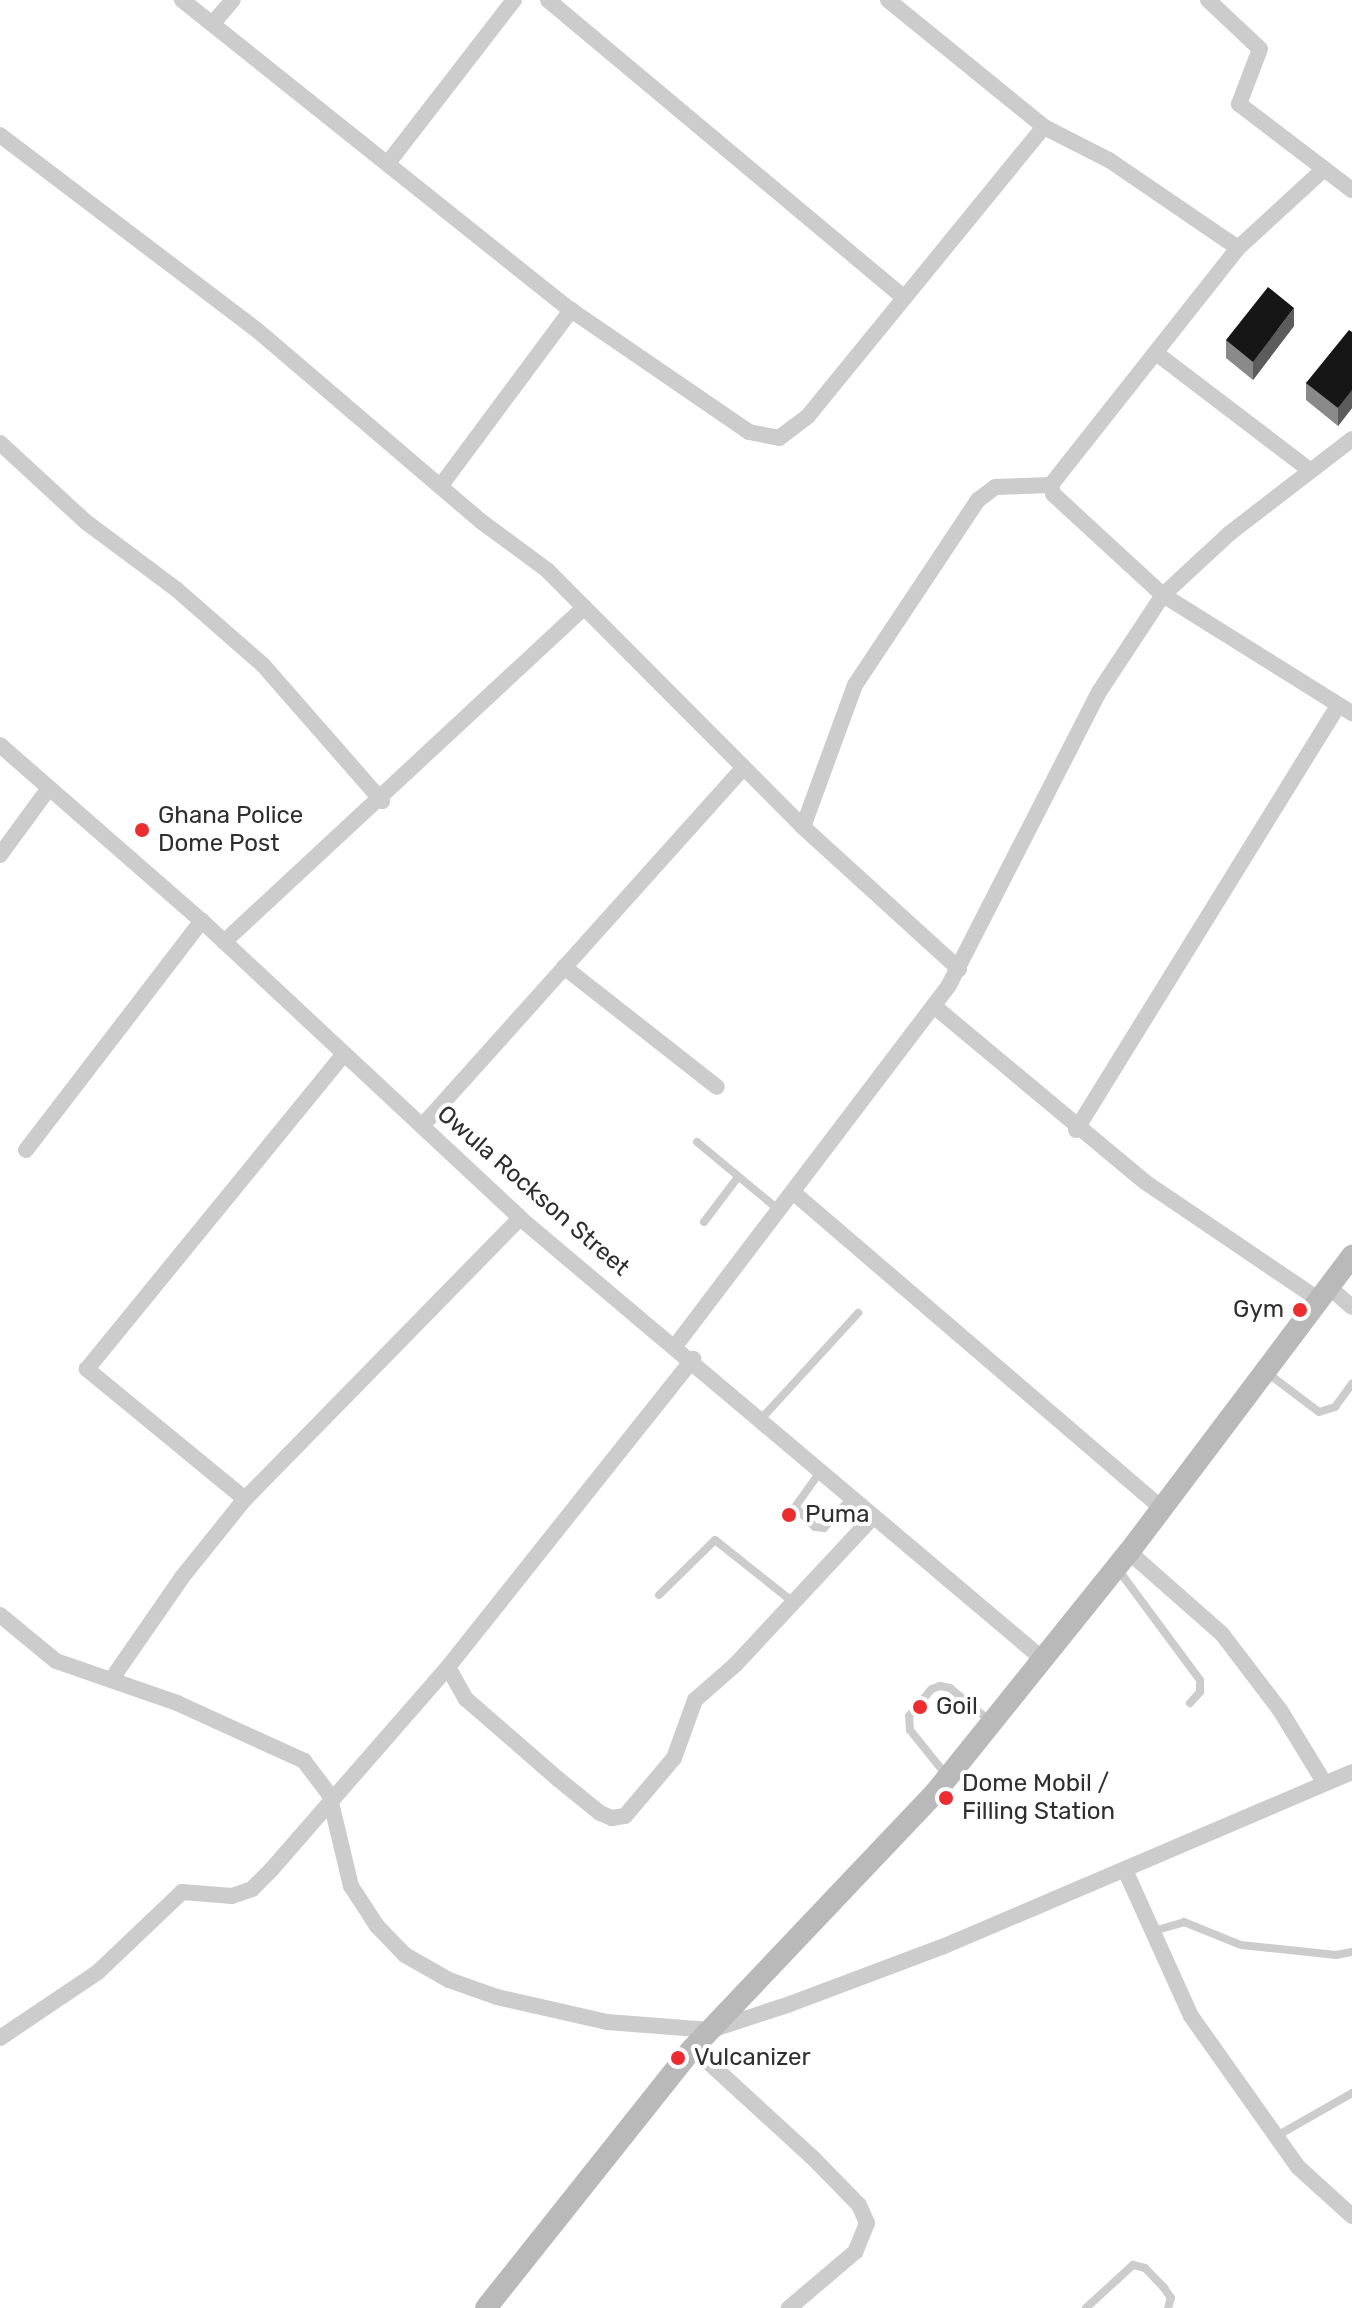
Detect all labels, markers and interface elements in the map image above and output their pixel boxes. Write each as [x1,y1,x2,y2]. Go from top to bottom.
place label: Ghana Police Dome Post [158,802,303,858]
marker: Ghana Police Dome Post [133,821,151,839]
street label: Owula Rockson Street [431,1100,635,1282]
place label: Gym [1233,1296,1284,1324]
marker: Gym [1291,1301,1309,1319]
place label: Puma [805,1501,869,1529]
marker: Puma [780,1506,798,1524]
place label: Goil [936,1693,978,1721]
marker: Goil [911,1698,929,1716]
place label: Dome Mobil / Filling Station [962,1770,1115,1826]
marker: Dome Mobil / Filling Station [937,1789,955,1807]
place label: Vulcanizer [694,2044,811,2072]
marker: Vulcanizer [669,2049,687,2067]

